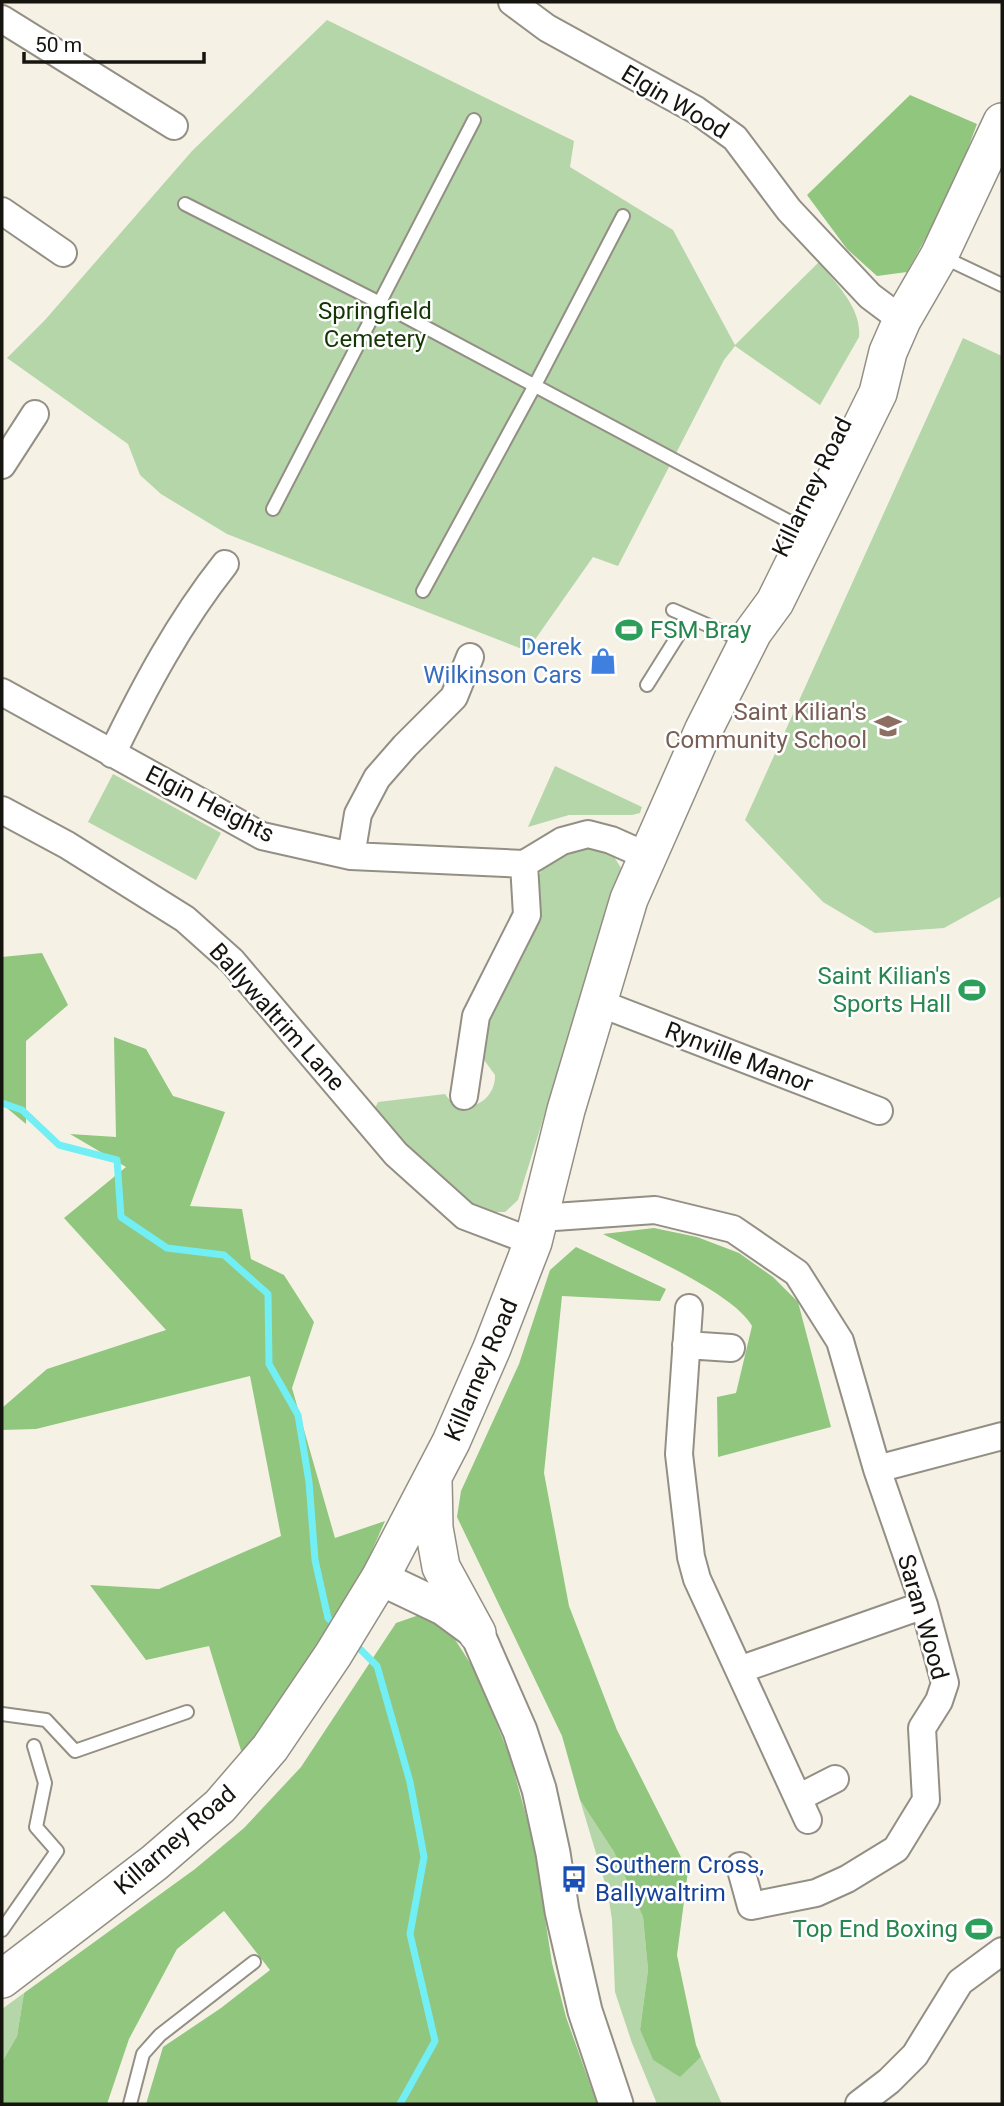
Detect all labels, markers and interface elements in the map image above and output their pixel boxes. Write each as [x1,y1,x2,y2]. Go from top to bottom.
scale bar [24,21,205,65]
text: 50 m [35,33,82,57]
street label: Elgin Wood [616,59,734,145]
park label: Springfield Cemetery [318,297,432,353]
street label: Killarney Road [766,413,858,561]
sports icon: FSM Bray [614,615,644,645]
place label: FSM Bray [650,616,752,644]
place label: Derek Wilkinson Cars [423,633,583,689]
shop icon: Derek Wilkinson Cars [588,646,618,676]
place label: Saint Kilian's Community School [665,698,867,754]
school or university icon: Saint Kilian's Community School [873,711,903,741]
street label: Elgin Heights [141,760,279,848]
street label: Ballywaltrim Lane [203,937,351,1097]
place label: Saint Kilian's Sports Hall [818,962,951,1018]
sports icon: Saint Kilian's Sports Hall [957,975,987,1005]
street label: Rynville Manor [661,1016,817,1098]
street label: Killarney Road [438,1295,524,1445]
street label: Saran Wood [892,1551,954,1683]
street label: Killarney Road [108,1780,242,1900]
place label: Southern Cross, Ballywaltrim [595,1851,764,1907]
bus stop icon: Southern Cross, Ballywaltrim [559,1864,589,1894]
sports icon: Top End Boxing [964,1914,994,1944]
place label: Top End Boxing [792,1915,958,1943]

